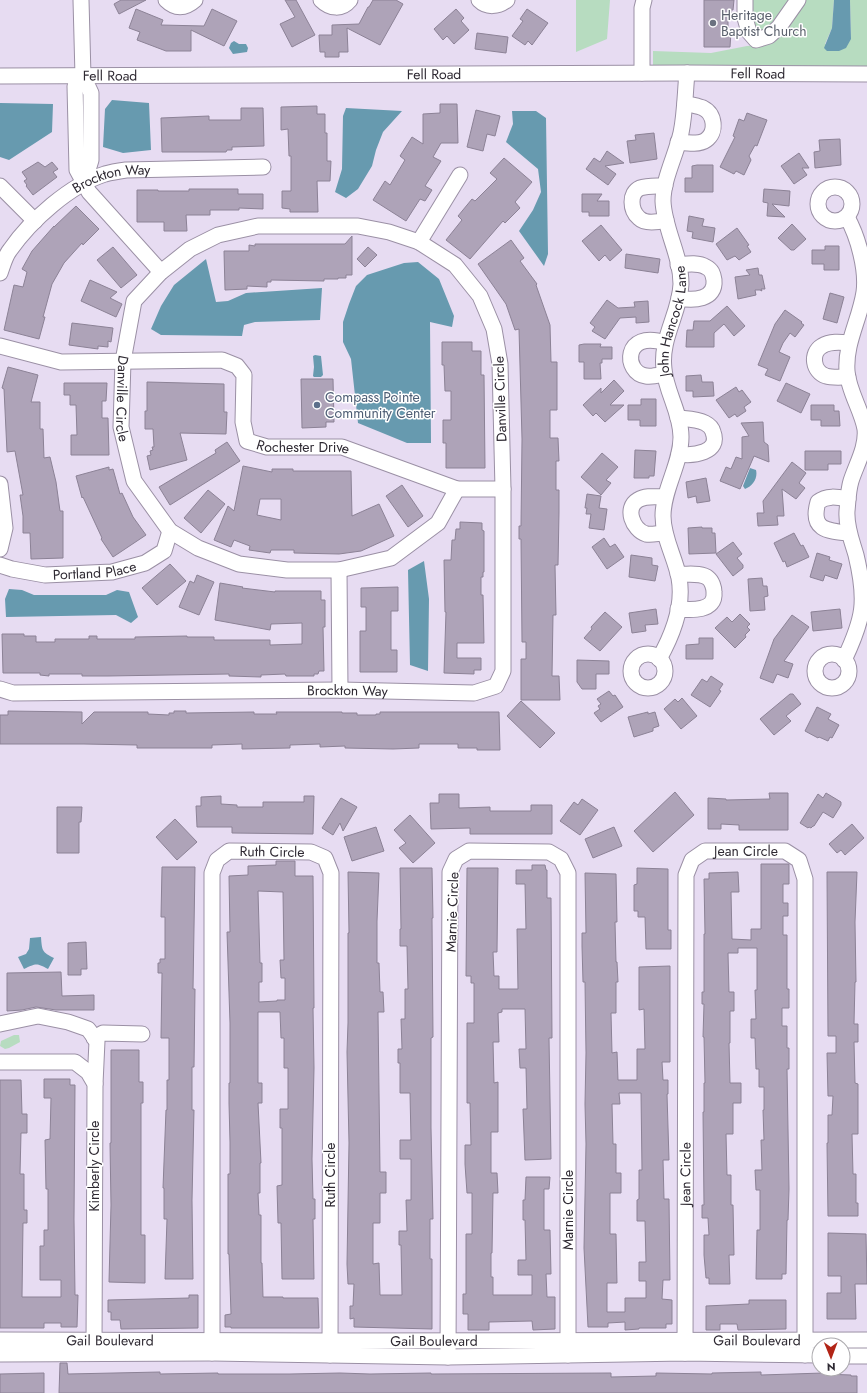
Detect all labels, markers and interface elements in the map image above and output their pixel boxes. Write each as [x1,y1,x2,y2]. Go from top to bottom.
place label: Heritage Baptist Church [721,5,807,41]
marker: Heritage Baptist Church [708,18,718,28]
street label: Fell Road [731,63,785,84]
street label: Fell Road [407,64,461,84]
street label: Fell Road [83,65,137,86]
street label: Brockton Way [68,159,151,198]
street label: John Hancock Lane [653,264,691,380]
street label: Danville Circle [111,354,134,444]
street label: Danville Circle [489,356,511,442]
place label: Compass Pointe Community Center [325,387,436,423]
marker: Compass Pointe Community Center [312,400,322,410]
street label: Rochester Drive [254,434,353,459]
street label: Portland Place [52,556,139,585]
street label: Brockton Way [307,680,389,701]
street label: Ruth Circle [239,841,305,862]
street label: Jean Circle [712,841,778,861]
street label: Marnie Circle [441,872,463,952]
street label: Kimberly Circle [84,1121,104,1212]
street label: Ruth Circle [320,1142,340,1208]
street label: Jean Circle [675,1142,695,1208]
street label: Marnie Circle [558,1170,578,1250]
street label: Gail Boulevard [66,1330,154,1350]
street label: Gail Boulevard [713,1330,801,1350]
street label: Gail Boulevard [390,1331,478,1351]
north arrow [811,1337,851,1377]
text: N [827,1359,836,1375]

